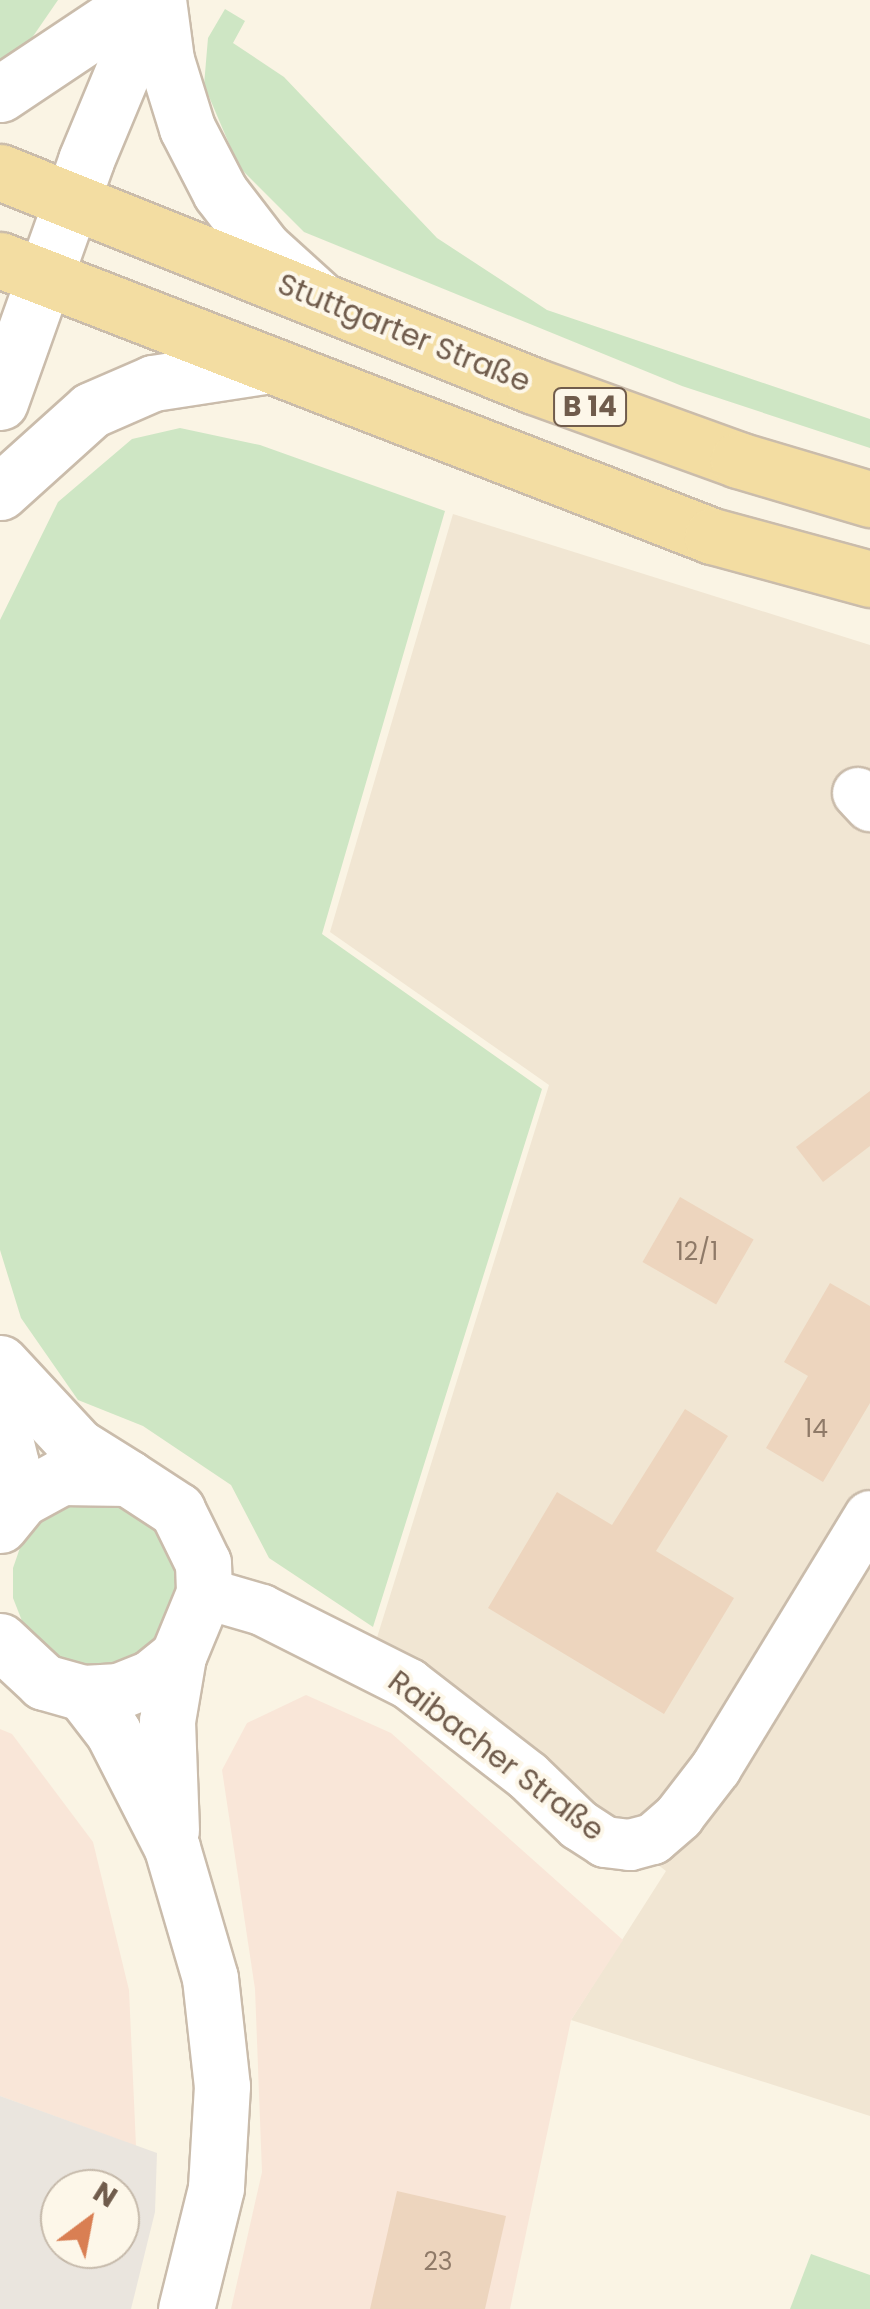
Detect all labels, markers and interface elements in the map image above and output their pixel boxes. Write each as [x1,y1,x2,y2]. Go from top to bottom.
street label: Stuttgarter Straße [273,266,535,400]
road number: B 14 [552,384,628,430]
house number: 12/1 [676,1237,718,1267]
house number: 14 [804,1414,828,1444]
street label: Raibacher Straße [381,1663,611,1849]
north arrow [40,2169,140,2269]
text: N [86,2173,124,2217]
house number: 23 [423,2247,453,2277]

